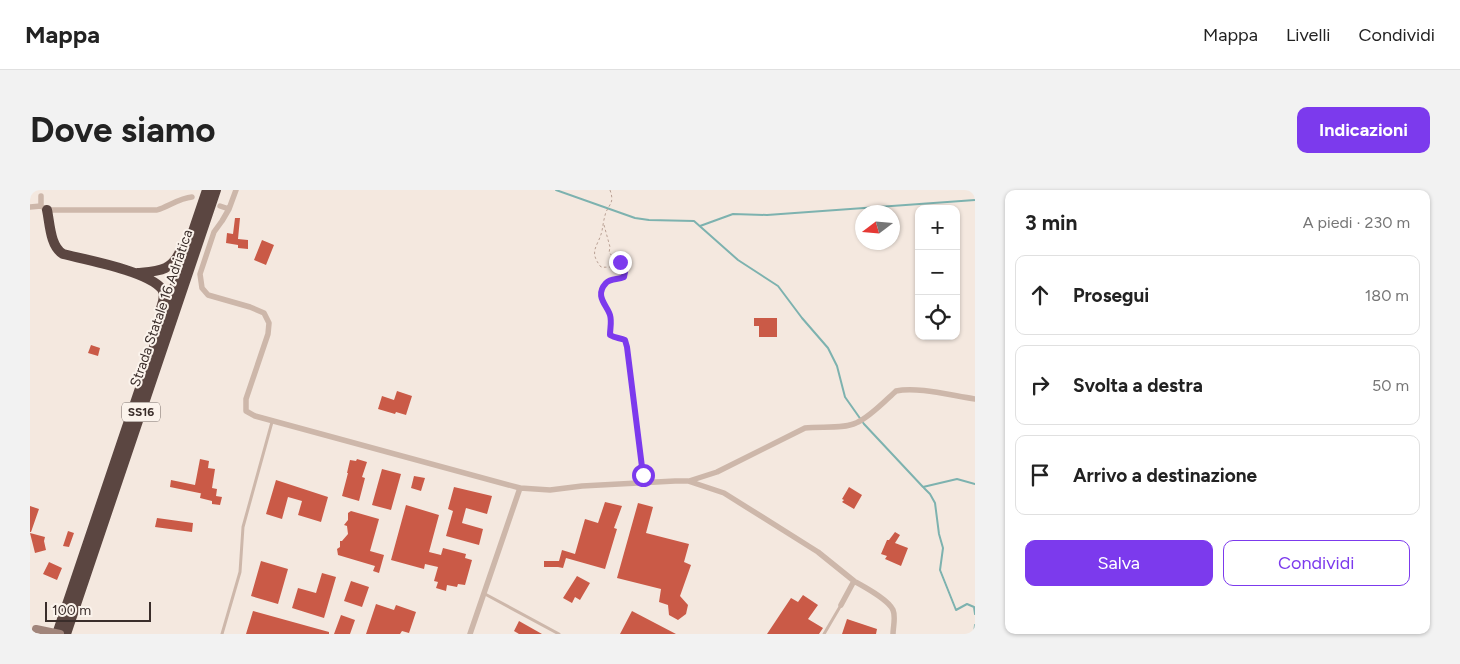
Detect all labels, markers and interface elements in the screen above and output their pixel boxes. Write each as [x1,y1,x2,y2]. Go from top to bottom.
text: Mappa [25,20,100,49]
text: Mappa [1203,24,1258,46]
text: Livelli [1286,24,1331,46]
text: Condividi [1359,24,1435,46]
button: Indicazioni [1297,107,1430,153]
text: Dove siamo [30,109,216,151]
north arrow [855,205,900,250]
map controls [915,205,960,340]
button: + [915,205,960,250]
text: 3 min [1025,210,1077,235]
text: A piedi · 230 m [1303,213,1410,232]
street label: Strada Statale 16 Adriatica [127,227,196,389]
button: − [915,250,960,295]
route end [609,251,632,274]
icon: ahead [1026,281,1054,309]
text: Prosegui [1073,284,1149,307]
text: 180 m [1365,286,1409,305]
button: locate [915,295,960,340]
icon: right [1026,371,1054,399]
text: Svolta a destra [1073,374,1203,397]
text: 50 m [1372,376,1409,395]
road number: SS16 [122,402,160,422]
icon: arrive [1026,461,1054,489]
route start [632,464,655,487]
text: Arrivo a destinazione [1073,464,1257,487]
button: Salva [1025,540,1213,586]
button: Condividi [1223,540,1410,586]
scale bar [45,599,151,622]
text: 100 m [52,602,91,619]

